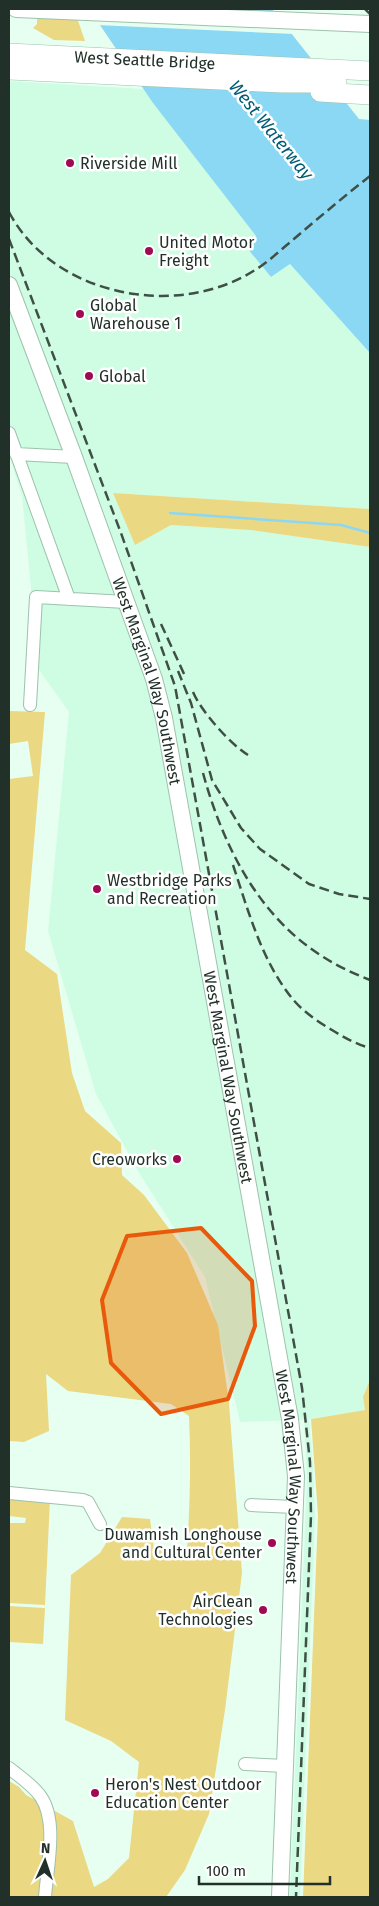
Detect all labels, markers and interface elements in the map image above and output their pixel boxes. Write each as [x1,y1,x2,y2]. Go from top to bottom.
street label: West Seattle Bridge [74,47,216,73]
water label: West Waterway [224,76,319,185]
place label: Riverside Mill [80,154,178,173]
marker: Riverside Mill [64,157,76,169]
place label: United Motor Freight [159,233,255,270]
marker: United Motor Freight [143,245,155,257]
place label: Global Warehouse 1 [90,296,181,333]
marker: Global Warehouse 1 [74,308,86,320]
place label: Global [99,367,146,386]
marker: Global [83,370,95,382]
street label: West Marginal Way Southwest [109,575,185,787]
place label: Westbridge Parks and Recreation [107,871,232,908]
marker: Westbridge Parks and Recreation [91,883,103,895]
street label: West Marginal Way Southwest [200,969,257,1185]
place label: Creoworks [92,1150,167,1169]
marker: Creoworks [171,1153,183,1165]
street label: West Marginal Way Southwest [272,1368,306,1585]
place label: Duwamish Longhouse and Cultural Center [104,1525,263,1562]
marker: Duwamish Longhouse and Cultural Center [266,1537,278,1549]
place label: AirClean Technologies [158,1592,253,1629]
marker: AirClean Technologies [257,1604,269,1616]
place label: Heron's Nest Outdoor Education Center [105,1775,262,1812]
marker: Heron's Nest Outdoor Education Center [89,1787,101,1799]
north arrow [20,1836,70,1886]
text: N [41,1840,51,1857]
scale bar [199,1854,330,1886]
text: 100 m [206,1862,246,1880]

